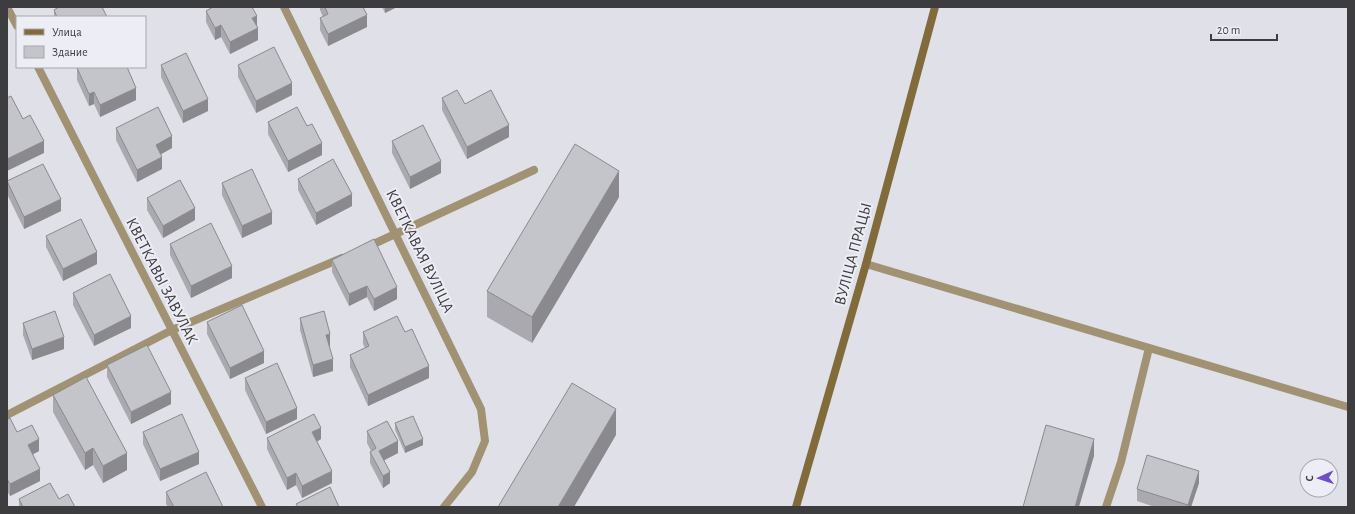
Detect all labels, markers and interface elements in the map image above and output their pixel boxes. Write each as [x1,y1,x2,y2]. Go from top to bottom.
legend [16,16,146,68]
scale bar [1211,16,1277,42]
text: 20 m [1217,24,1240,36]
text: Улица [52,26,82,38]
text: Здание [52,46,88,58]
street label: КВЕТКАВАЯ ВУЛІЦА [383,187,457,316]
street label: ВУЛІЦА ПРАЦЫ [832,201,874,307]
street label: КВЕТКАВЫ ЗАВУЛАК [123,215,201,347]
north arrow [1299,458,1339,498]
text: С [1304,475,1315,482]

